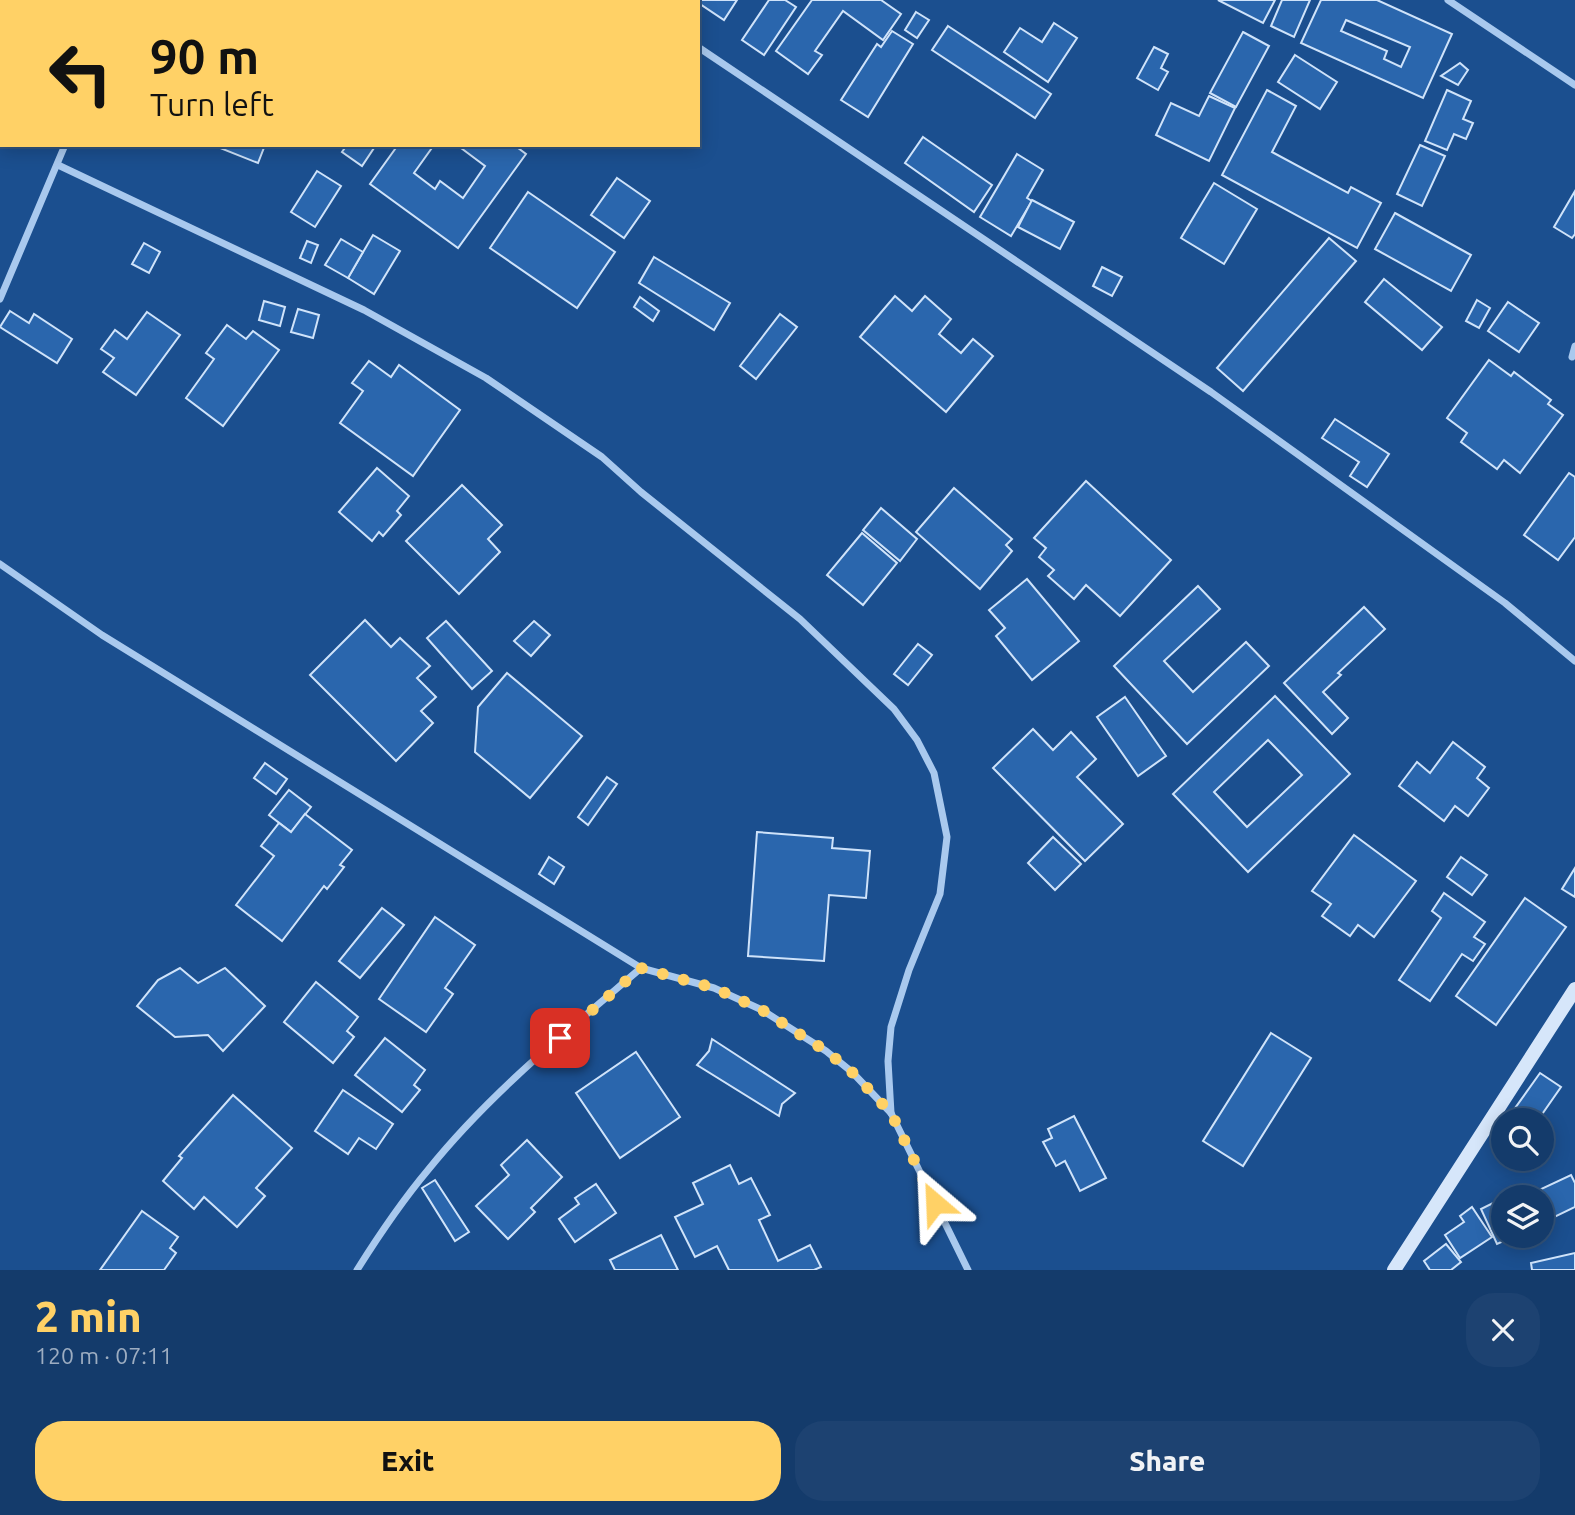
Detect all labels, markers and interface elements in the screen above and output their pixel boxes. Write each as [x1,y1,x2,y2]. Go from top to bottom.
icon: left [35,28,126,119]
text: 90 m [150,28,259,83]
text: Turn left [150,86,274,122]
pin [530,1008,590,1068]
icon: arrive [541,1019,579,1057]
map controls [1491,1108,1554,1248]
button: search [1491,1108,1554,1171]
position arrow [898,1166,972,1240]
button: layers [1491,1185,1554,1248]
text: 2 min [35,1293,142,1340]
button: close [1466,1293,1540,1367]
text: 120 m · 07:11 [35,1343,173,1368]
button: Exit [35,1421,781,1501]
button: Share [795,1421,1540,1501]

